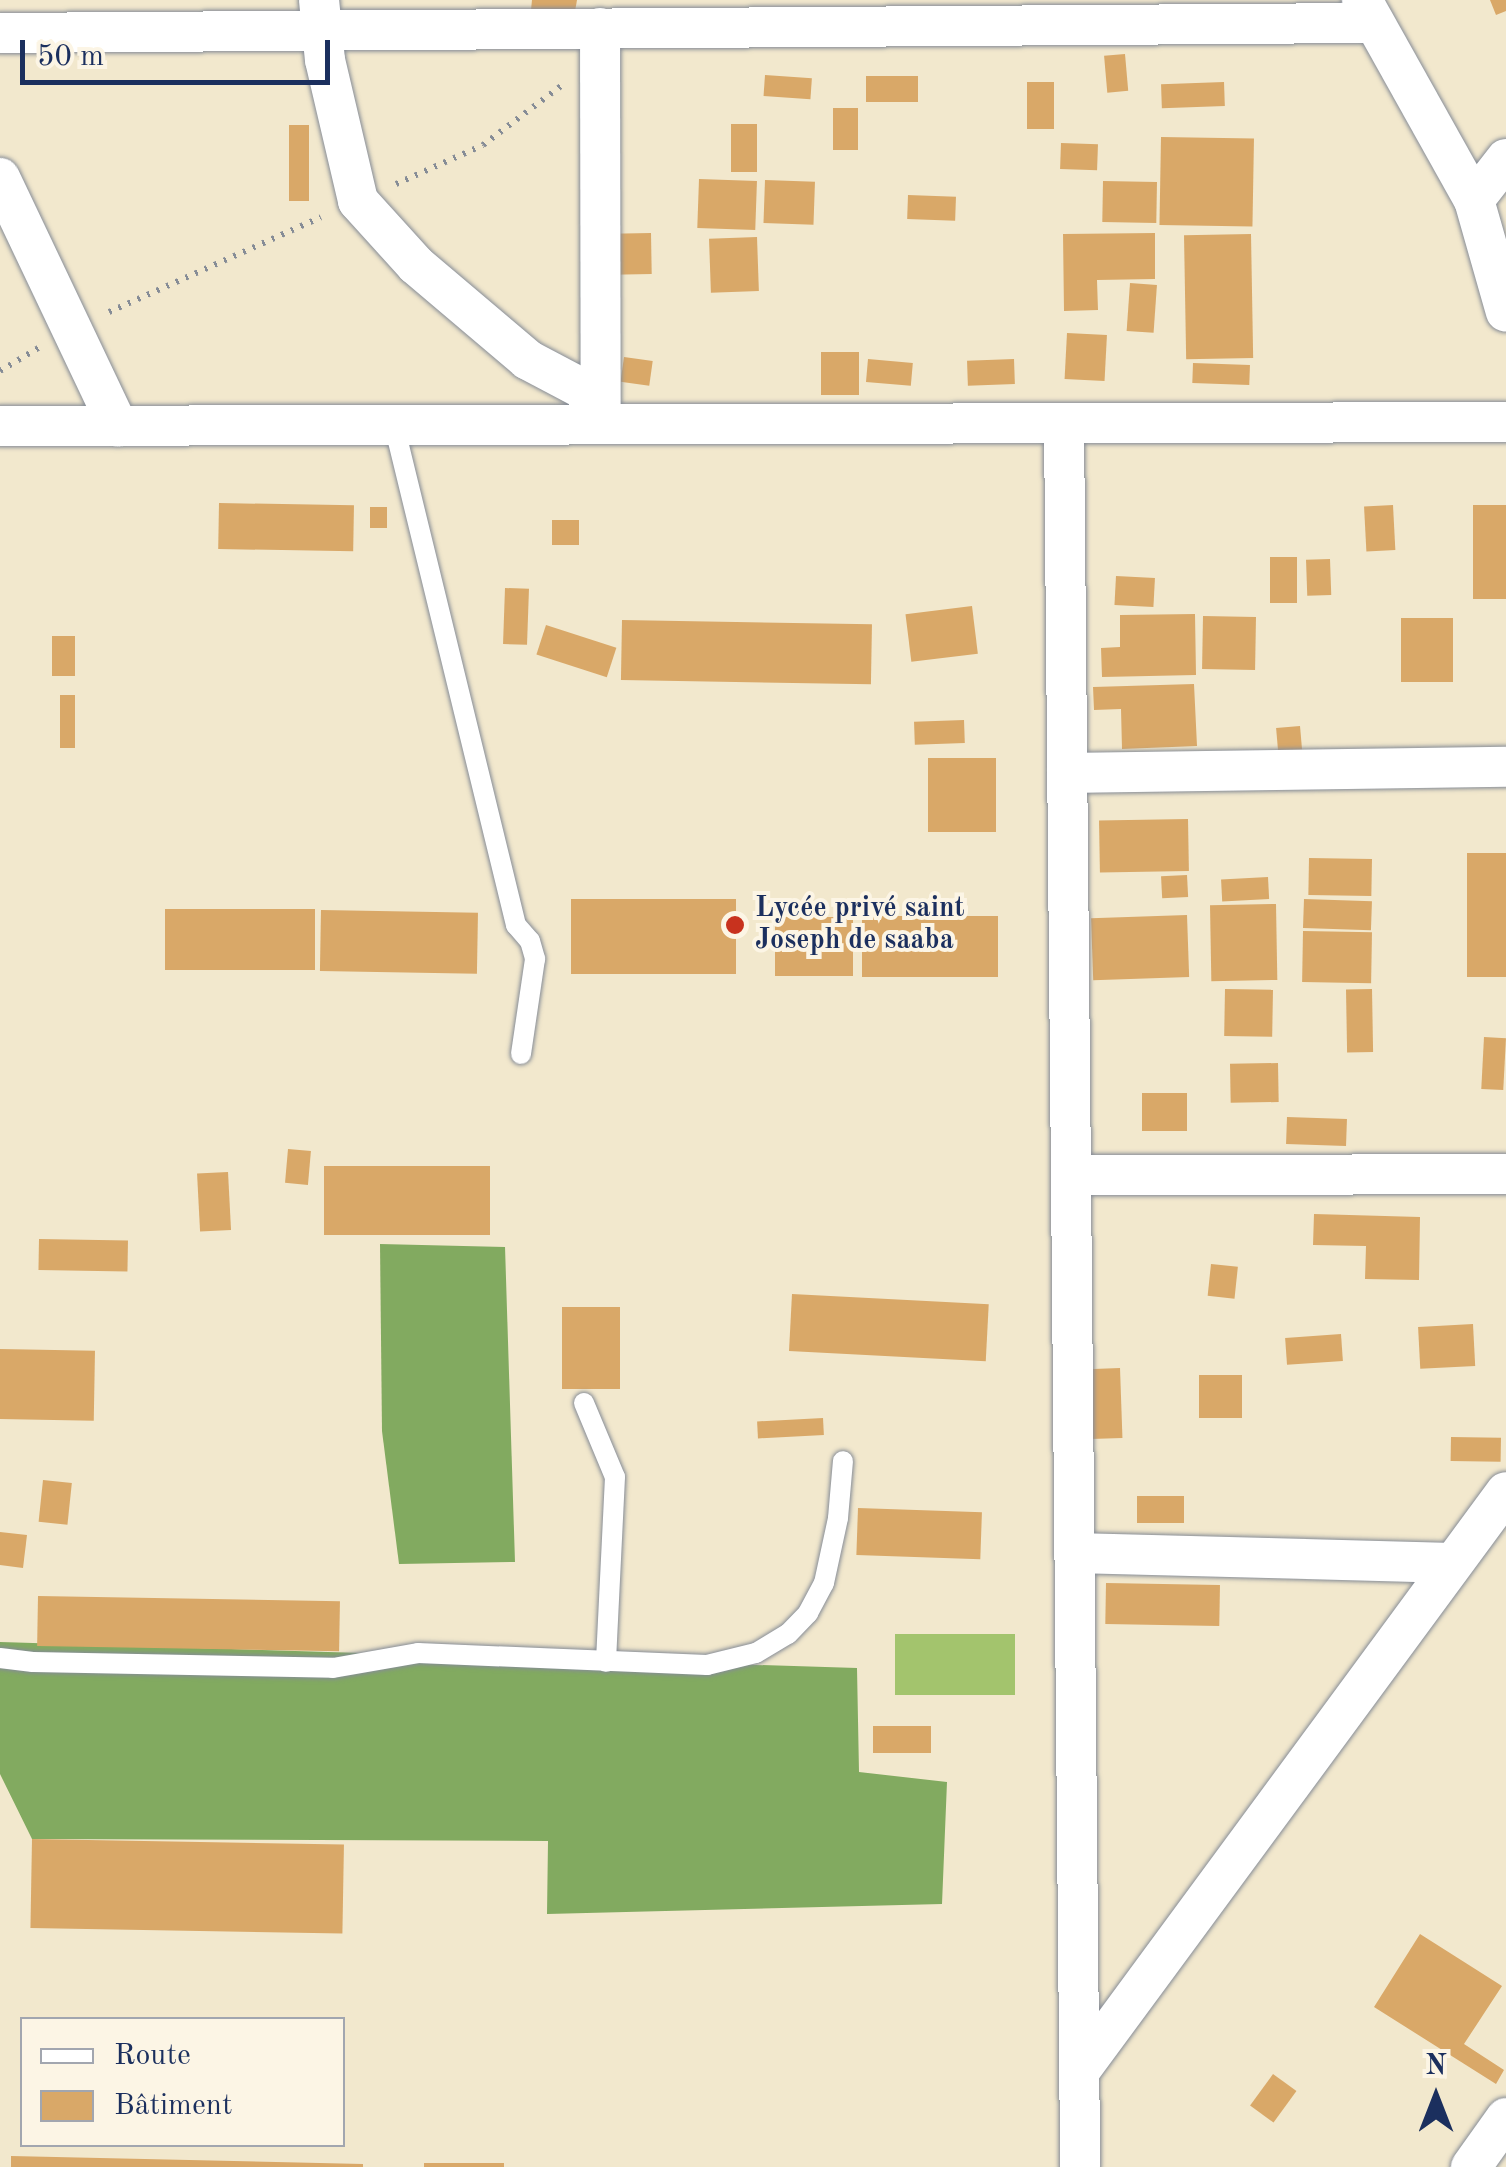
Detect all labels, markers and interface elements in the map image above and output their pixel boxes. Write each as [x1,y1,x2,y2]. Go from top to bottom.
scale bar [25,20,335,82]
text: 50 m [37,42,104,72]
place label: Lycée privé saint Joseph de saaba [755,892,965,958]
marker: Lycée privé saint Joseph de saaba [724,914,746,936]
legend [20,2017,345,2147]
text: Route [114,2041,191,2071]
north arrow [1386,2047,1486,2147]
text: N [1425,2053,1447,2081]
text: Bâtiment [114,2091,232,2121]

